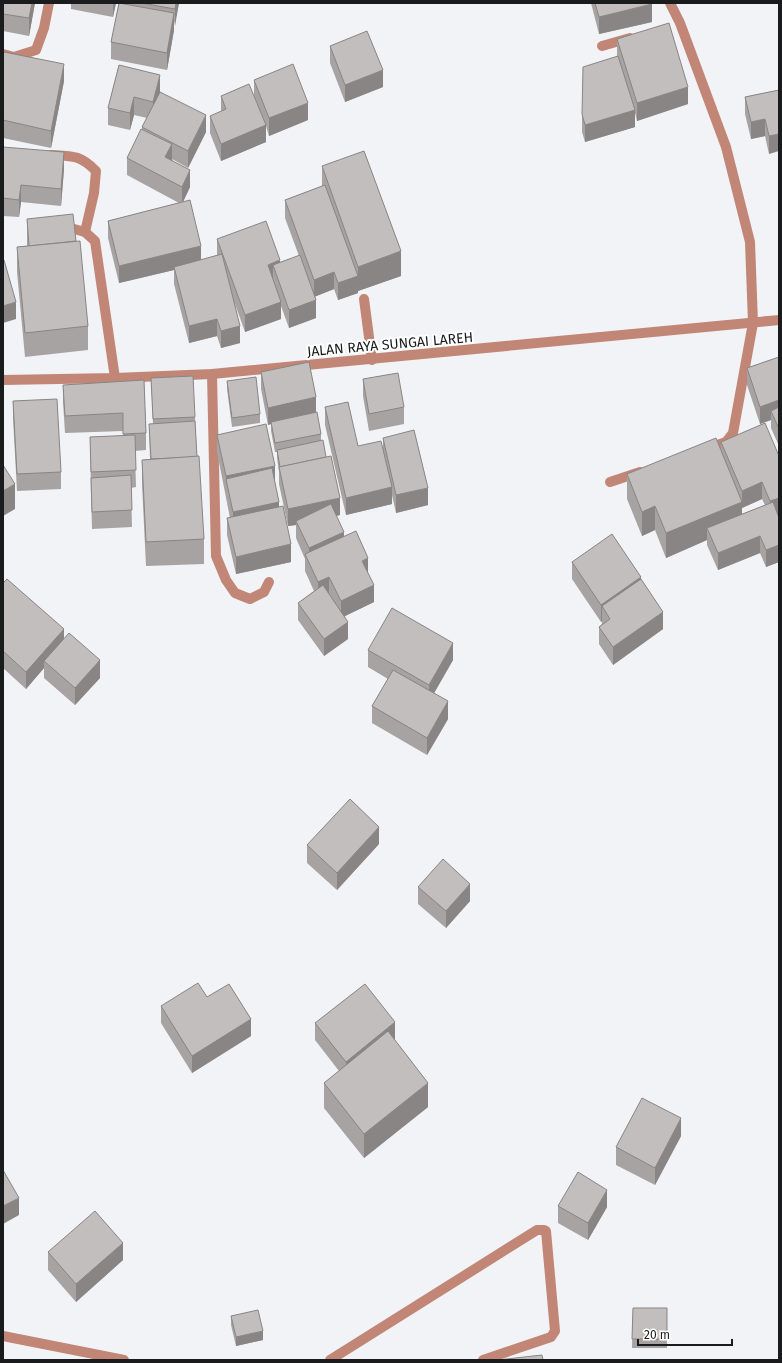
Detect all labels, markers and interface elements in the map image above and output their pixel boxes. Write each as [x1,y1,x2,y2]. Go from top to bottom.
street label: JALAN RAYA SUNGAI LAREH [306,329,474,360]
scale bar [638,1321,732,1347]
text: 20 m [644,1328,670,1342]

